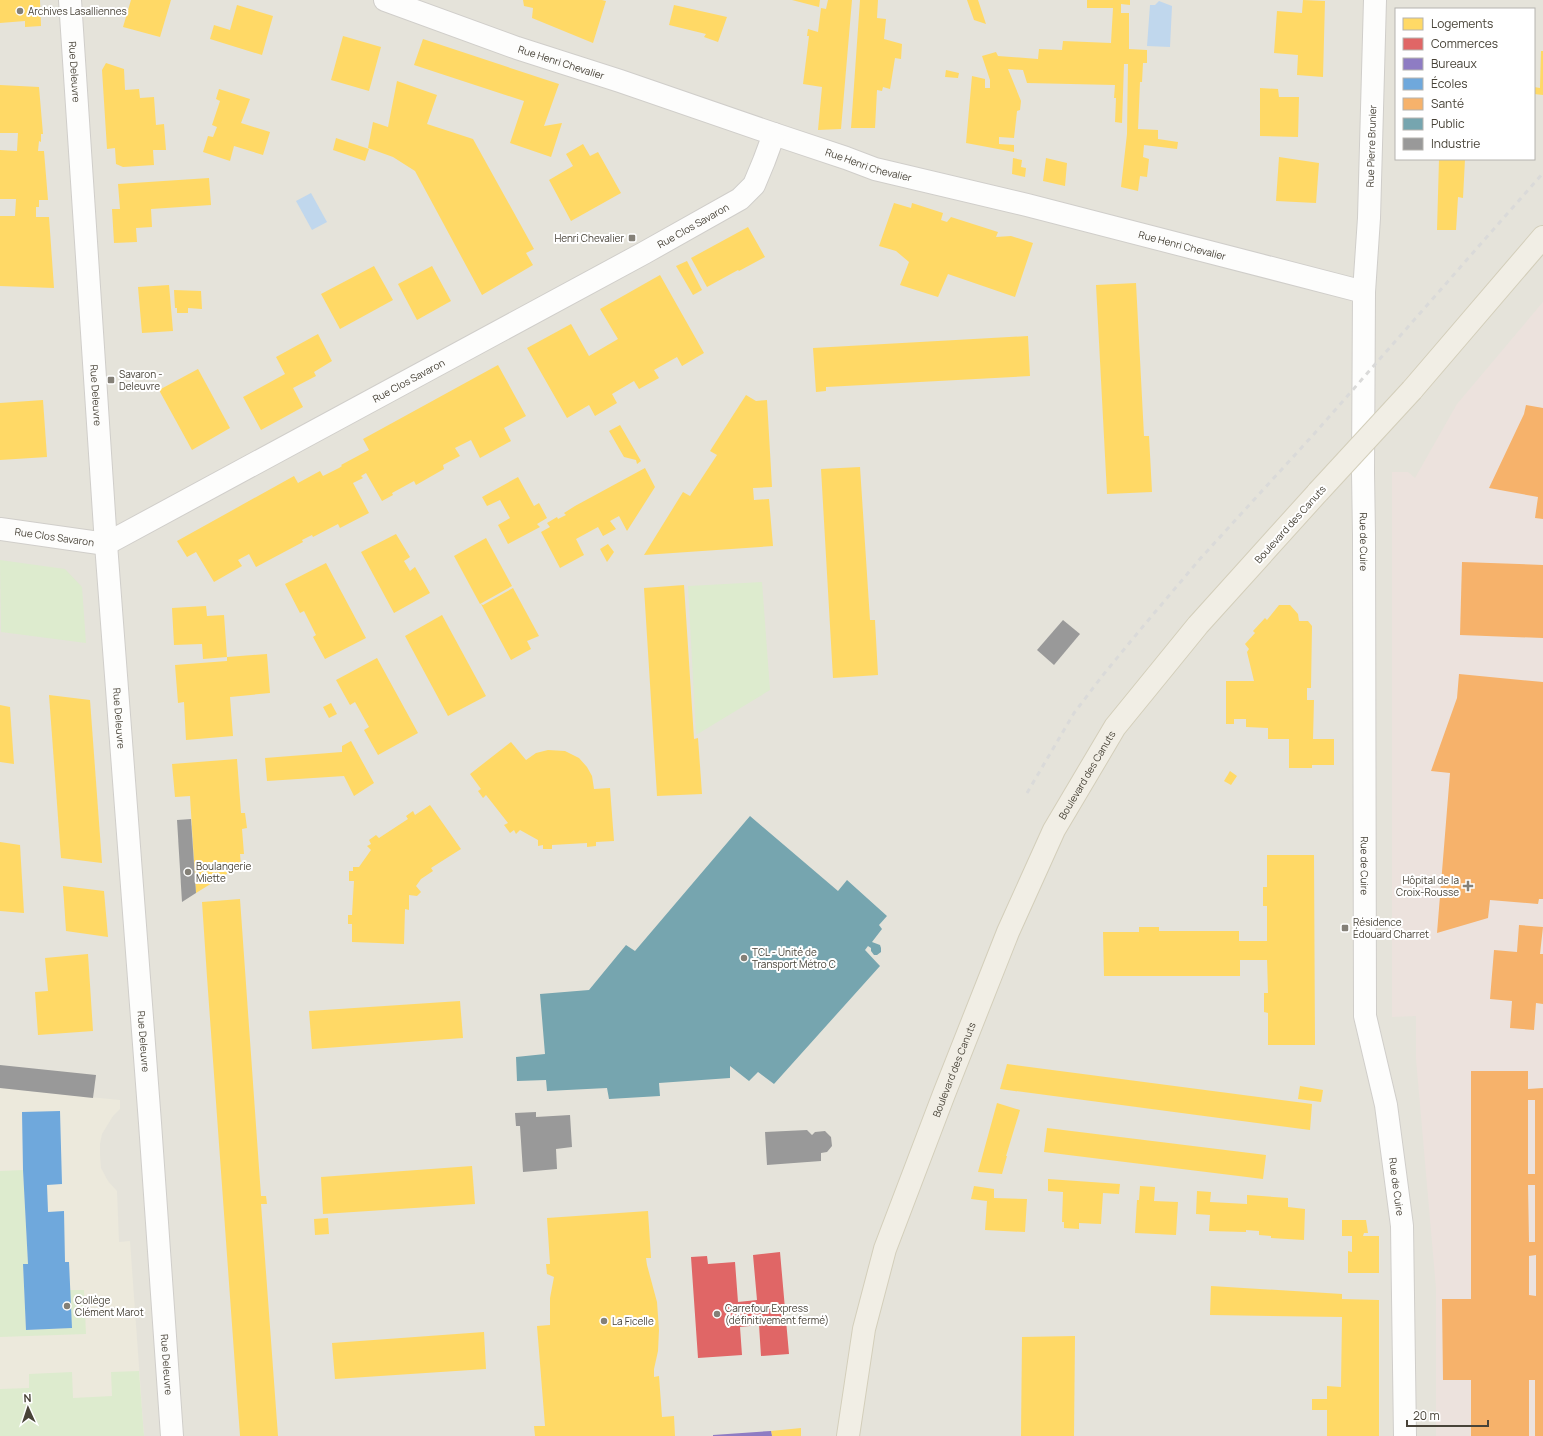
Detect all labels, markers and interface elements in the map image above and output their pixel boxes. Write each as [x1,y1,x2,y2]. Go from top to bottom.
place label: Archives Lasalliennes [28,4,127,18]
marker: Archives Lasalliennes [15,6,25,16]
legend [1395,8,1535,160]
text: Logements [1431,15,1493,32]
text: Commerces [1431,35,1498,52]
street label: Rue Deleuvre [66,41,84,103]
street label: Rue Henri Chevalier [516,42,607,83]
text: Bureaux [1431,55,1477,72]
text: Écoles [1431,75,1468,92]
text: Santé [1431,95,1464,112]
street label: Rue Pierre Brunier [1363,104,1379,188]
text: Public [1431,115,1465,132]
text: Industrie [1431,135,1480,152]
street label: Rue Henri Chevalier [824,145,914,185]
street label: Rue Clos Savaron [655,200,731,251]
street label: Rue Henri Chevalier [1137,227,1228,263]
place label: Henri Chevalier [554,231,624,245]
marker: Henri Chevalier [627,233,637,243]
street label: Rue Clos Savaron [370,355,447,406]
street label: Rue Deleuvre [87,364,105,426]
place label: Savaron - Deleuvre [119,367,162,393]
marker: Savaron - Deleuvre [106,375,116,385]
street label: Boulevard des Canuts [1251,482,1329,566]
street label: Rue de Cuire [1357,512,1371,571]
street label: Rue Clos Savaron [14,524,95,549]
street label: Rue Deleuvre [110,687,129,750]
street label: Boulevard des Canuts [1055,728,1118,822]
street label: Rue de Cuire [1358,836,1372,895]
place label: Boulangerie Miette [196,859,252,885]
marker: Boulangerie Miette [183,867,193,877]
place label: Hôpital de la Croix-Rousse [1396,873,1459,899]
marker: Hôpital de la Croix-Rousse [1462,880,1474,892]
place label: Résidence Édouard Charret [1353,915,1429,941]
marker: Résidence Édouard Charret [1340,923,1350,933]
place label: TCL - Unité de Transport Métro C [752,945,836,971]
marker: TCL - Unité de Transport Métro C [739,953,749,963]
street label: Rue Deleuvre [134,1010,153,1073]
street label: Boulevard des Canuts [929,1020,979,1119]
street label: Rue de Cuire [1386,1157,1408,1217]
place label: Collège Clément Marot [75,1293,144,1319]
marker: Collège Clément Marot [62,1301,72,1311]
place label: Carrefour Express (définitivement fermé) [725,1301,829,1327]
marker: Carrefour Express (définitivement fermé) [712,1309,722,1319]
place label: La Ficelle [612,1314,654,1328]
marker: La Ficelle [599,1316,609,1326]
street label: Rue Deleuvre [158,1333,176,1396]
north arrow [8,1388,48,1428]
text: N [23,1390,32,1405]
scale bar [1407,1402,1488,1428]
text: 20 m [1413,1407,1440,1424]

